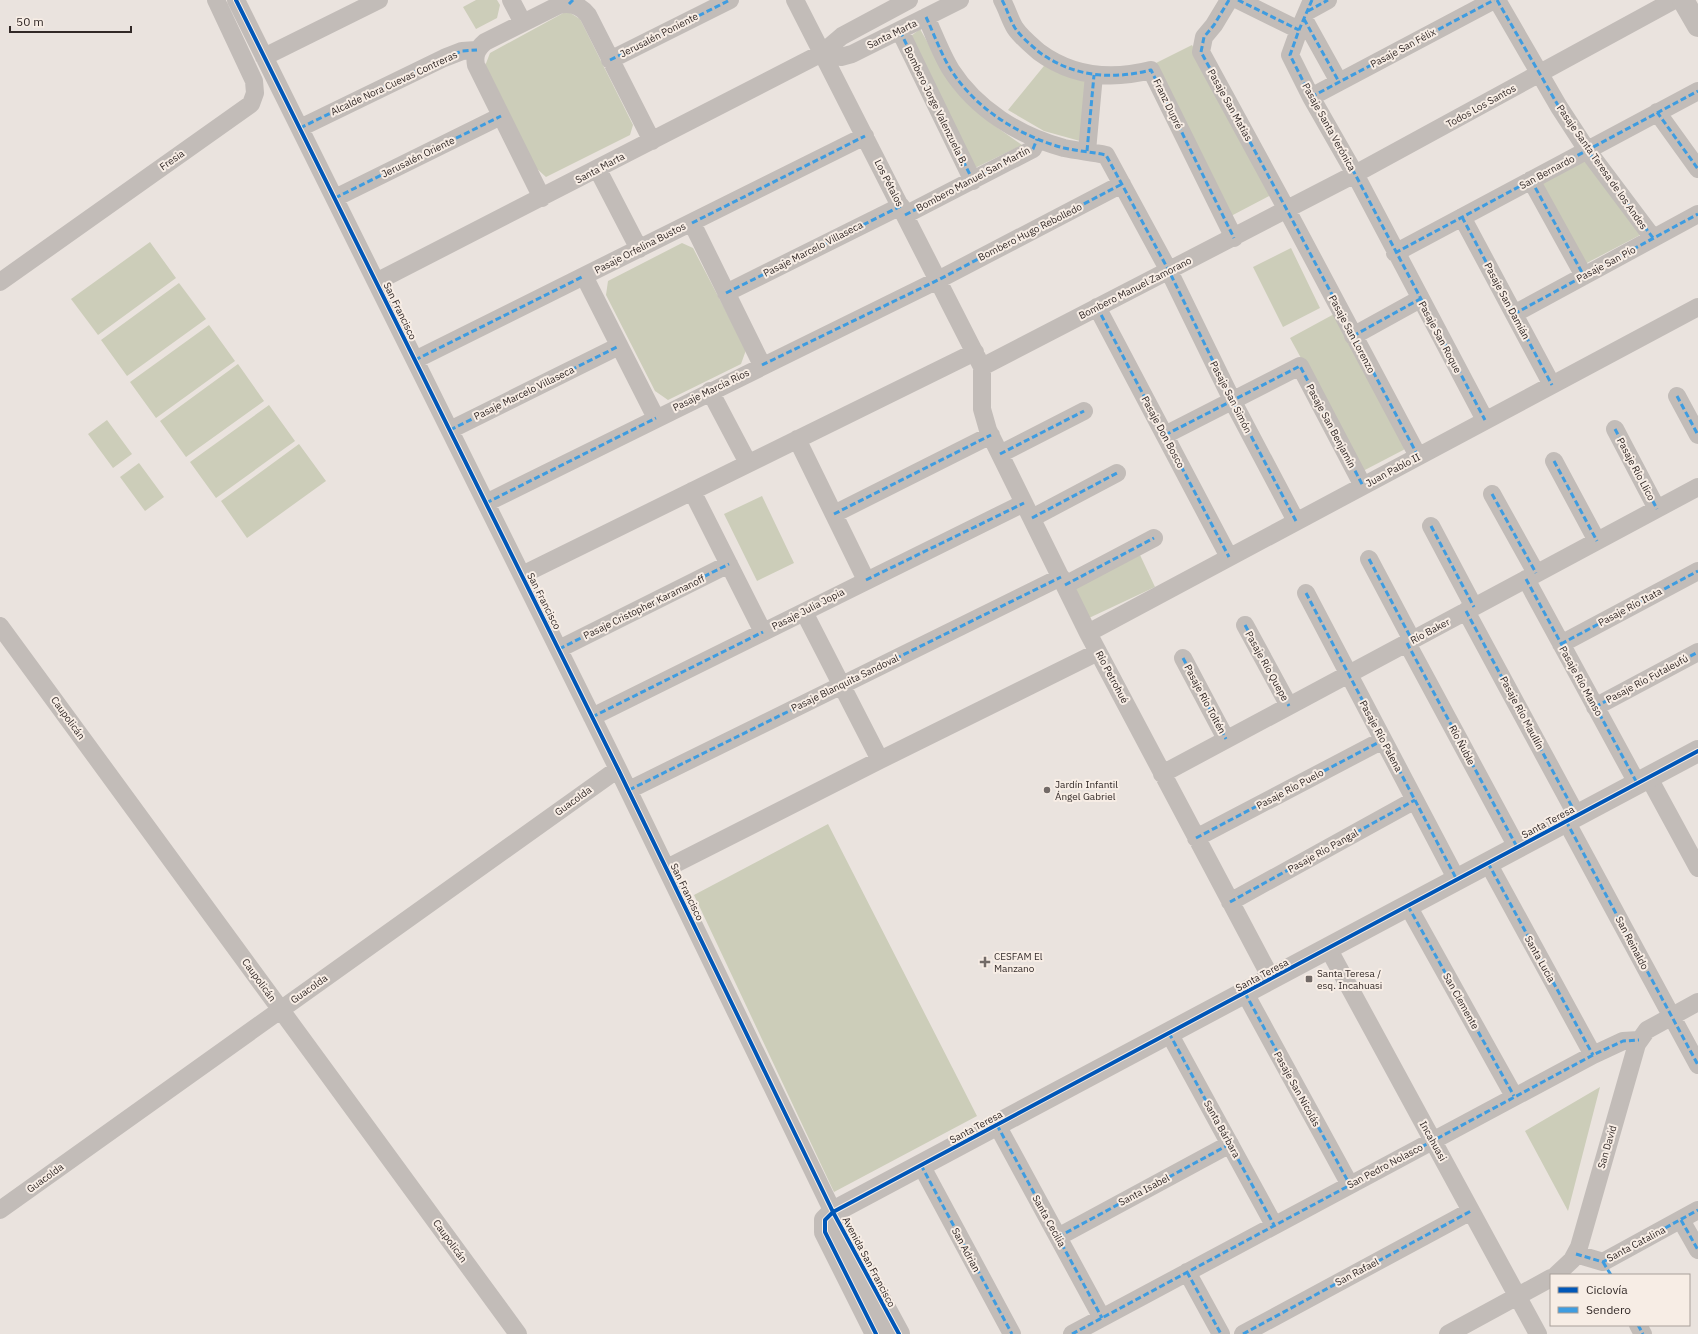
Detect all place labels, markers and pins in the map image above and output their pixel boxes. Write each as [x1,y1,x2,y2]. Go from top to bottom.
place label: Jardín Infantil Ángel Gabriel [1055,778,1118,803]
marker: Jardín Infantil Ángel Gabriel [1042,785,1052,795]
place label: CESFAM El Manzano [994,950,1043,975]
marker: CESFAM El Manzano [979,956,991,968]
place label: Santa Teresa / esq. Incahuasi [1317,967,1382,992]
marker: Santa Teresa / esq. Incahuasi [1304,974,1314,984]

